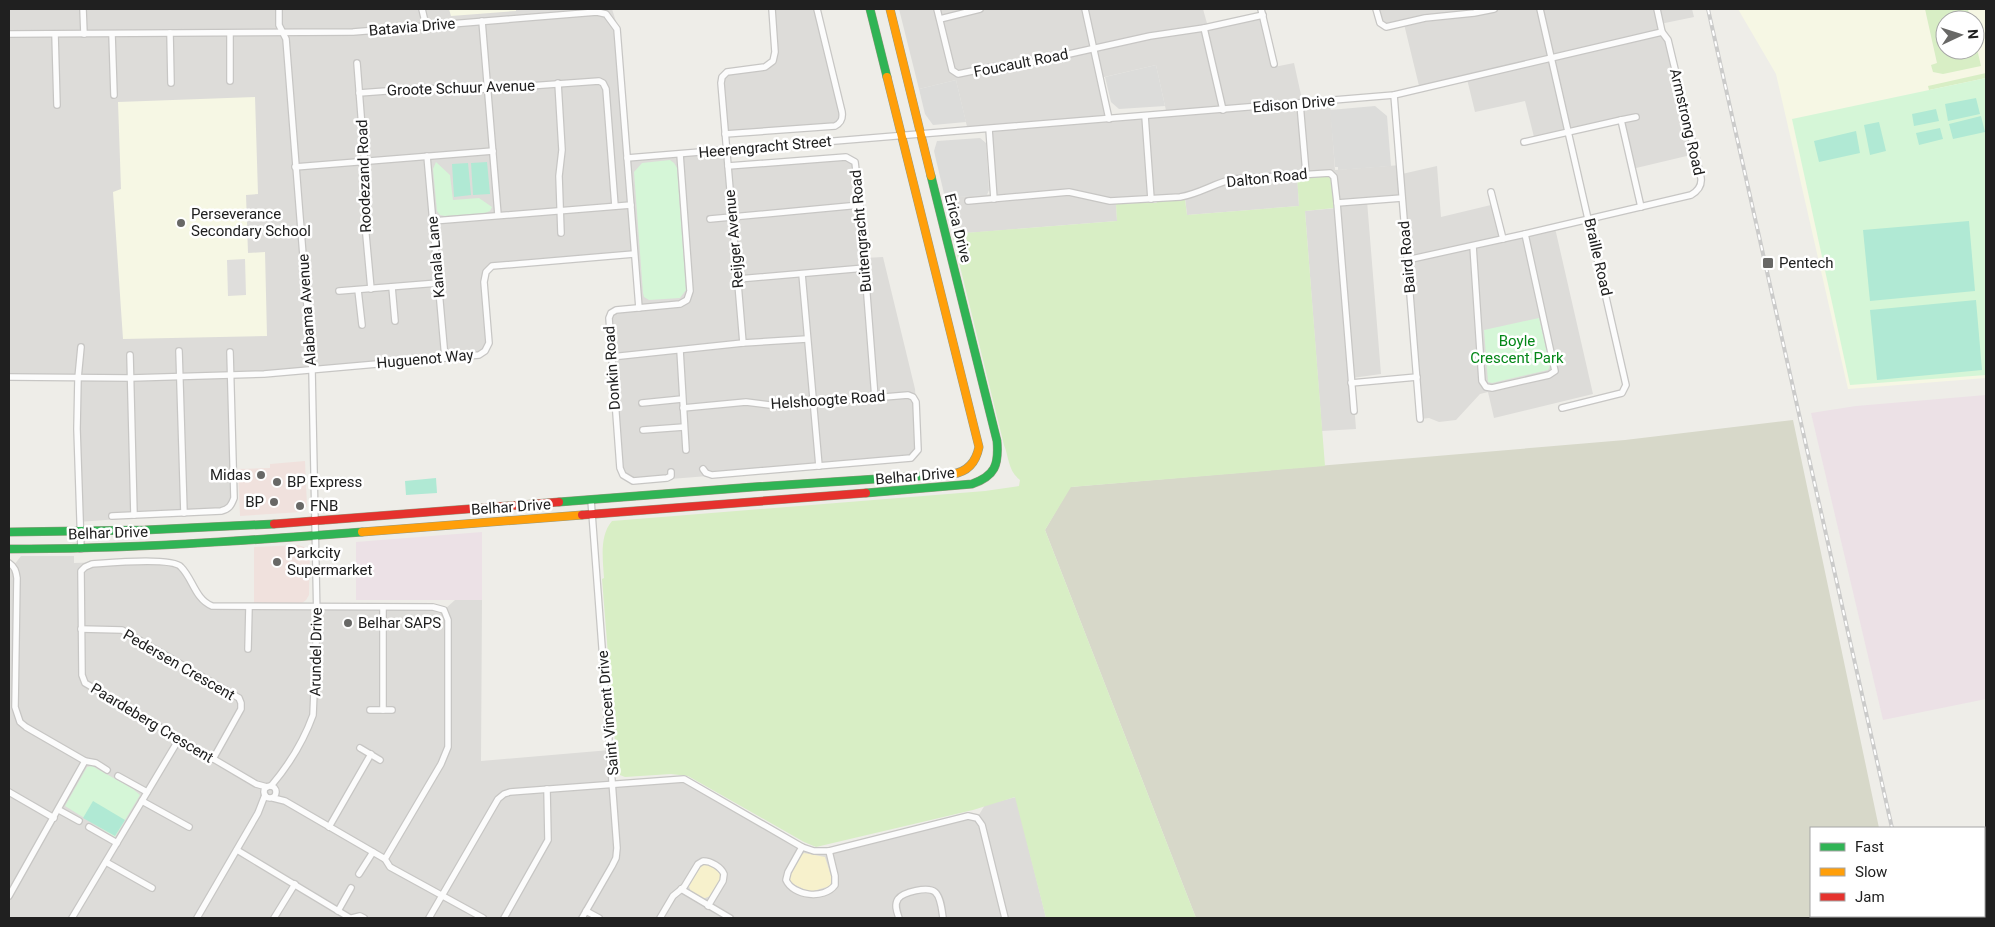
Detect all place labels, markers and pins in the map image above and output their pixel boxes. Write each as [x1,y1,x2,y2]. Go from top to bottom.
place label: Perseverance Secondary School [191,205,311,240]
marker: Perseverance Secondary School [175,217,187,229]
place label: Pentech [1779,254,1834,272]
marker: Pentech [1761,256,1775,270]
place label: Midas [210,466,251,484]
marker: Midas [255,469,267,481]
place label: BP Express [287,473,362,491]
marker: BP Express [271,476,283,488]
place label: BP [245,493,264,511]
marker: BP [268,496,280,508]
place label: FNB [310,497,338,515]
marker: FNB [294,500,306,512]
place label: Parkcity Supermarket [287,544,372,579]
marker: Parkcity Supermarket [271,556,283,568]
place label: Belhar SAPS [358,614,441,632]
marker: Belhar SAPS [342,617,354,629]

